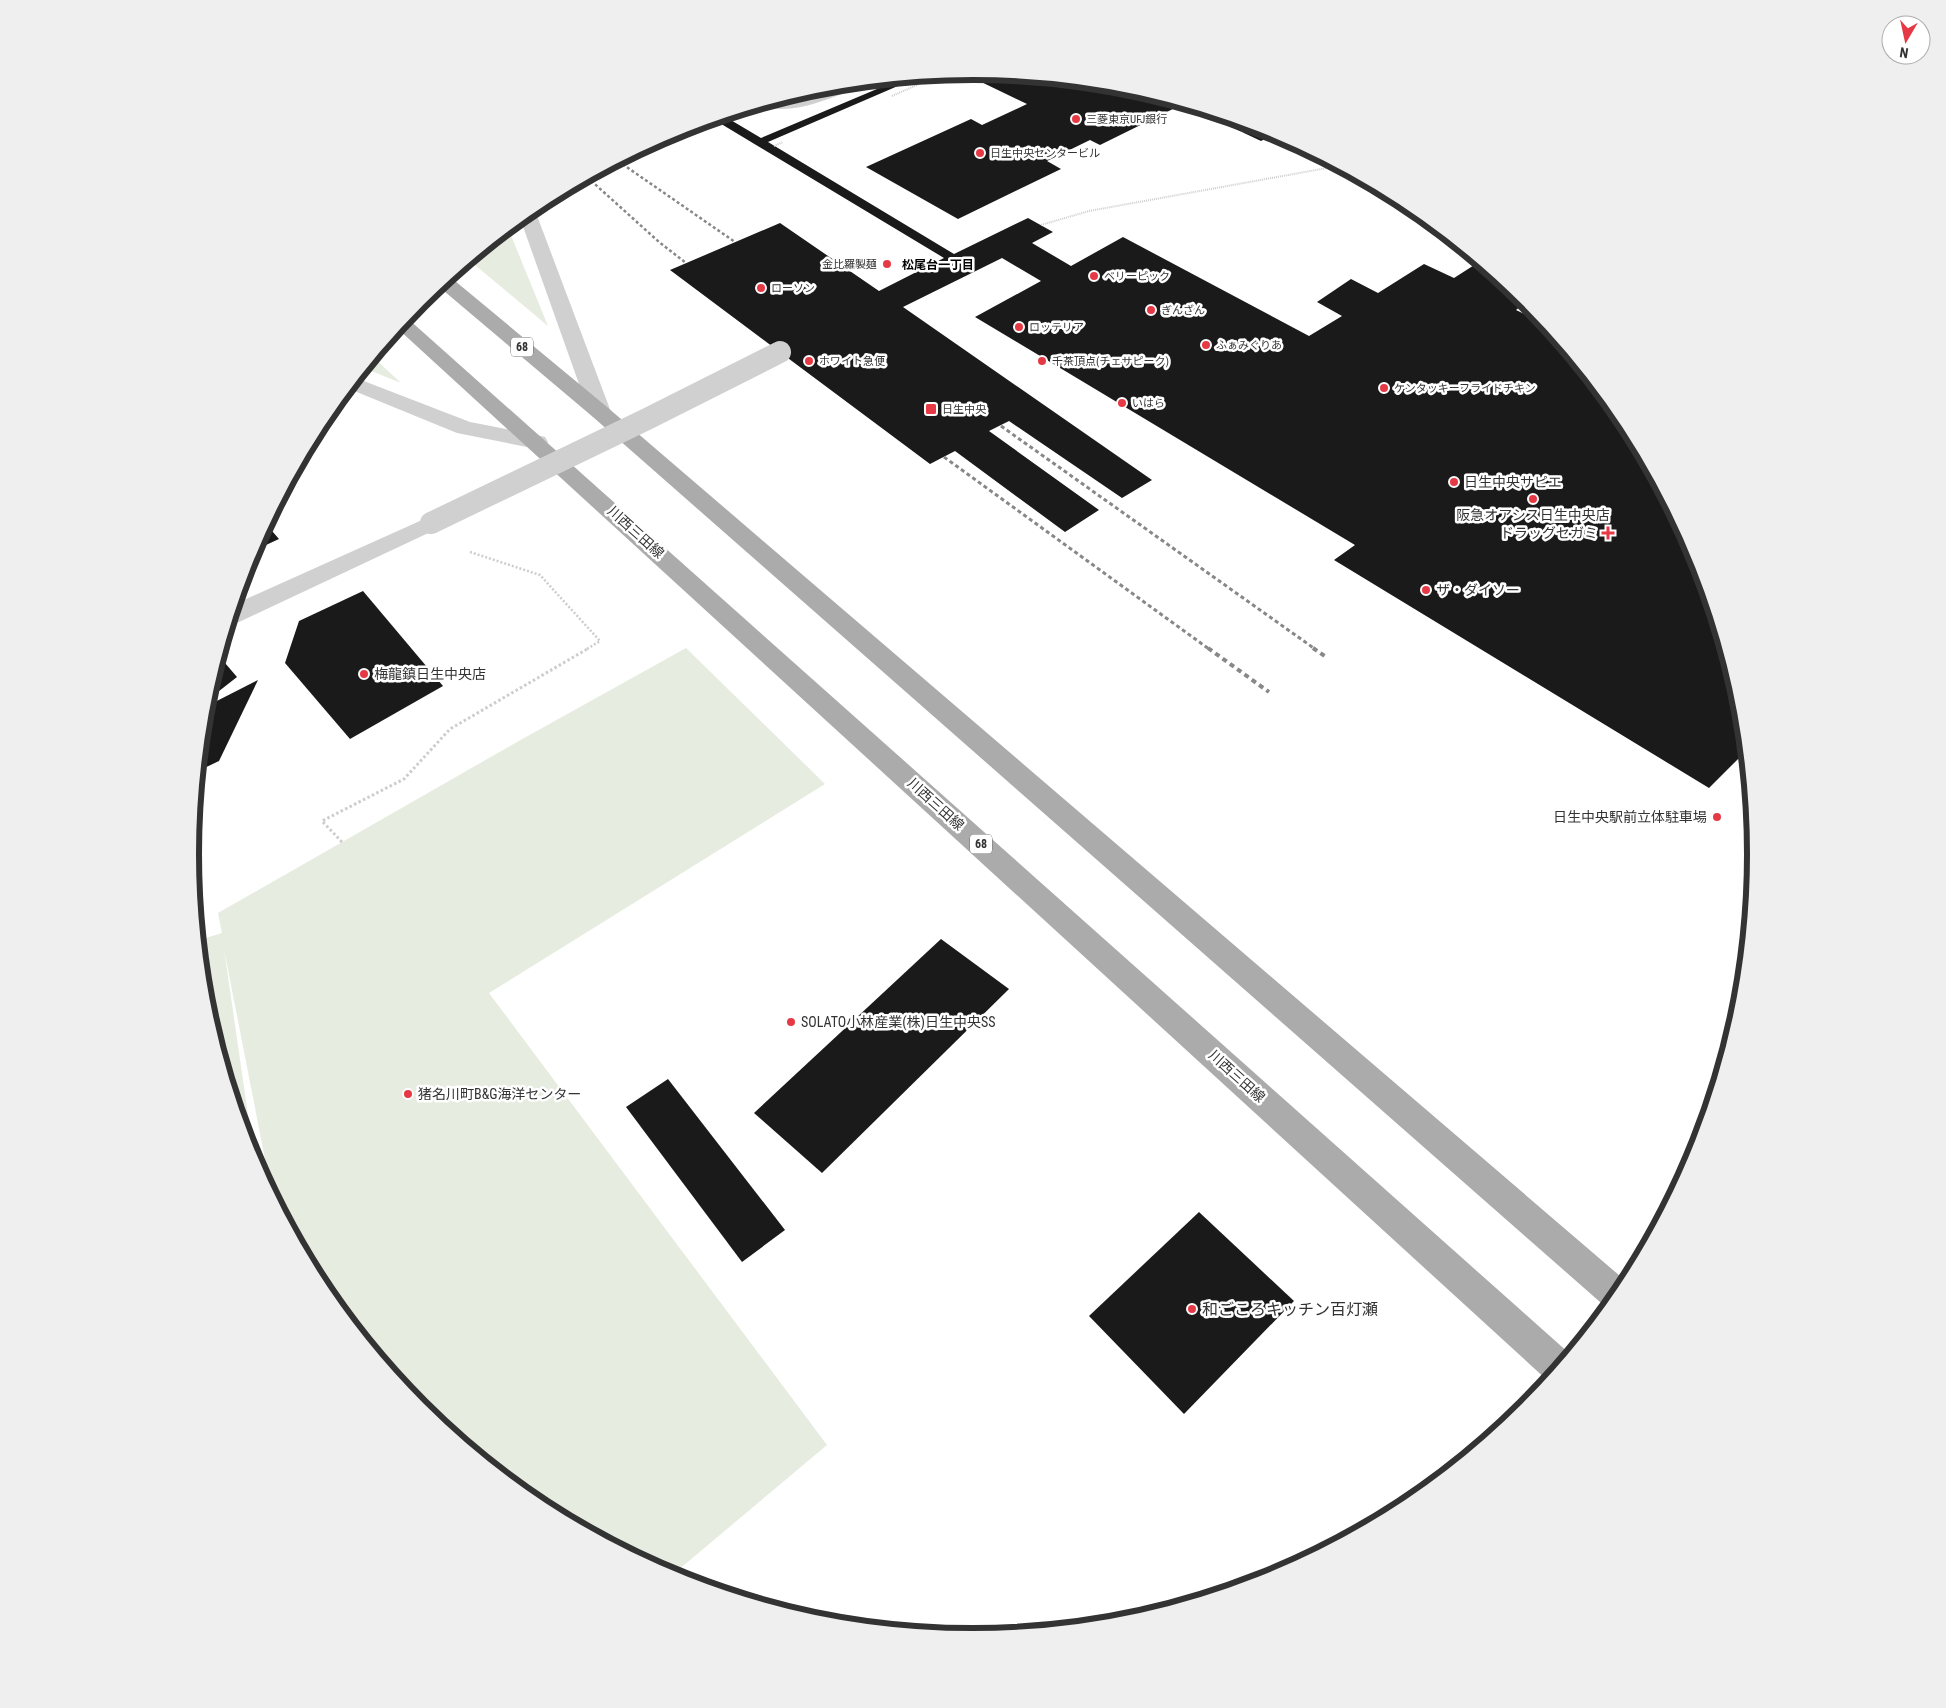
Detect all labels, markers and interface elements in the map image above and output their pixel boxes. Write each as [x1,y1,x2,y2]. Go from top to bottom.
north arrow [1881,15,1931,65]
text: N [1898,44,1909,61]
marker: 三菱東京UFJ銀行 [1070,113,1082,125]
place label: 三菱東京UFJ銀行 [1086,113,1167,126]
marker: 日生中央センタービル [974,147,986,159]
place label: 日生中央センタービル [990,147,1100,160]
place label: 金比羅製麺 [822,258,877,271]
marker: 金比羅製麺 [881,258,893,270]
district label: 松尾台一丁目 [902,258,974,272]
marker: ベリーピック [1088,270,1100,282]
place label: ベリーピック [1104,270,1170,283]
marker: ローソン [755,282,767,294]
place label: ローソン [771,282,815,295]
marker: ぎんざん [1145,304,1157,316]
place label: ぎんざん [1161,304,1205,317]
marker: ロッテリア [1013,321,1025,333]
place label: ロッテリア [1029,321,1084,334]
road number: 68 [511,338,533,357]
marker: ふぁみぐりあ [1200,339,1212,351]
place label: ふぁみぐりあ [1216,339,1282,352]
marker: ホワイト急便 [803,355,815,367]
place label: ホワイト急便 [819,355,886,368]
marker: 千茶頂点(チェサピーク) [1036,355,1048,367]
place label: 千茶頂点(チェサピーク) [1052,355,1169,368]
marker: ケンタッキーフライドチキン [1378,382,1390,394]
place label: ケンタッキーフライドチキン [1394,382,1536,395]
marker: いはら [1116,397,1128,409]
place label: いはら [1132,397,1165,410]
marker: 日生中央 [924,402,938,416]
place label: 日生中央 [942,403,987,416]
place label: 日生中央サピエ [1464,474,1562,490]
marker: 日生中央サピエ [1448,476,1460,488]
marker: 阪急オアシス日生中央店 [1527,493,1539,505]
street label: 川西三田線 [605,503,667,561]
place label: 阪急オアシス日生中央店 [1456,507,1610,523]
place label: ドラッグセガミ [1500,525,1598,541]
marker: ドラッグセガミ [1602,527,1614,539]
place label: ザ・ダイソー [1436,582,1520,598]
marker: ザ・ダイソー [1420,584,1432,596]
place label: 梅龍鎮日生中央店 [374,666,486,682]
marker: 梅龍鎮日生中央店 [358,668,370,680]
street label: 川西三田線 [905,775,967,833]
place label: 日生中央駅前立体駐車場 [1553,809,1707,825]
marker: 日生中央駅前立体駐車場 [1711,811,1723,823]
road number: 68 [970,834,992,854]
place label: SOLATO小林産業(株)日生中央SS [801,1014,996,1031]
marker: SOLATO小林産業(株)日生中央SS [785,1016,797,1028]
street label: 川西三田線 [1206,1047,1268,1105]
place label: 猪名川町B&G海洋センター [418,1086,582,1102]
marker: 猪名川町B&G海洋センター [402,1088,414,1100]
place label: 和ごころキッチン百灯瀬 [1202,1300,1378,1319]
marker: 和ごころキッチン百灯瀬 [1186,1303,1198,1315]

